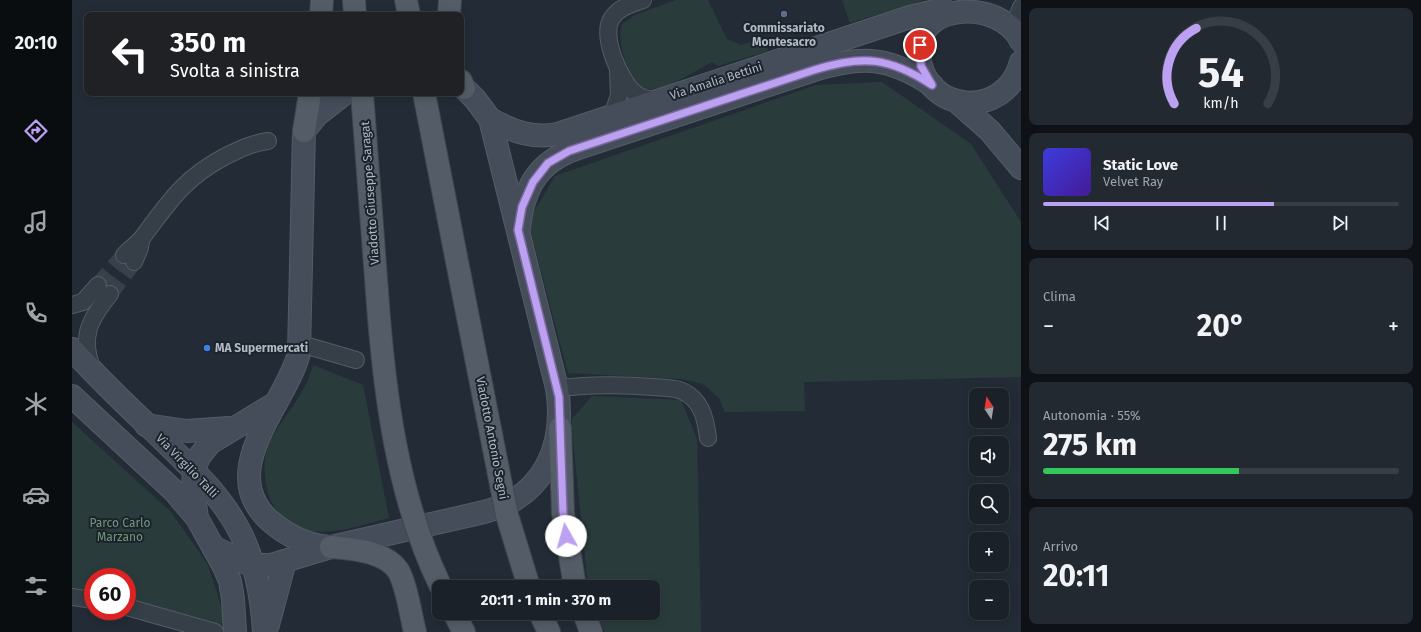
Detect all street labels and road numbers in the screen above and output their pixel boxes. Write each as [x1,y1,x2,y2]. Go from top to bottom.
street label: Via Amalia Bettini [668,59,764,103]
street label: Viadotto Giuseppe Saragat [358,120,382,265]
street label: Viadotto Antonio Segni [473,375,511,501]
street label: Via Virgilio Talli [153,431,221,501]

